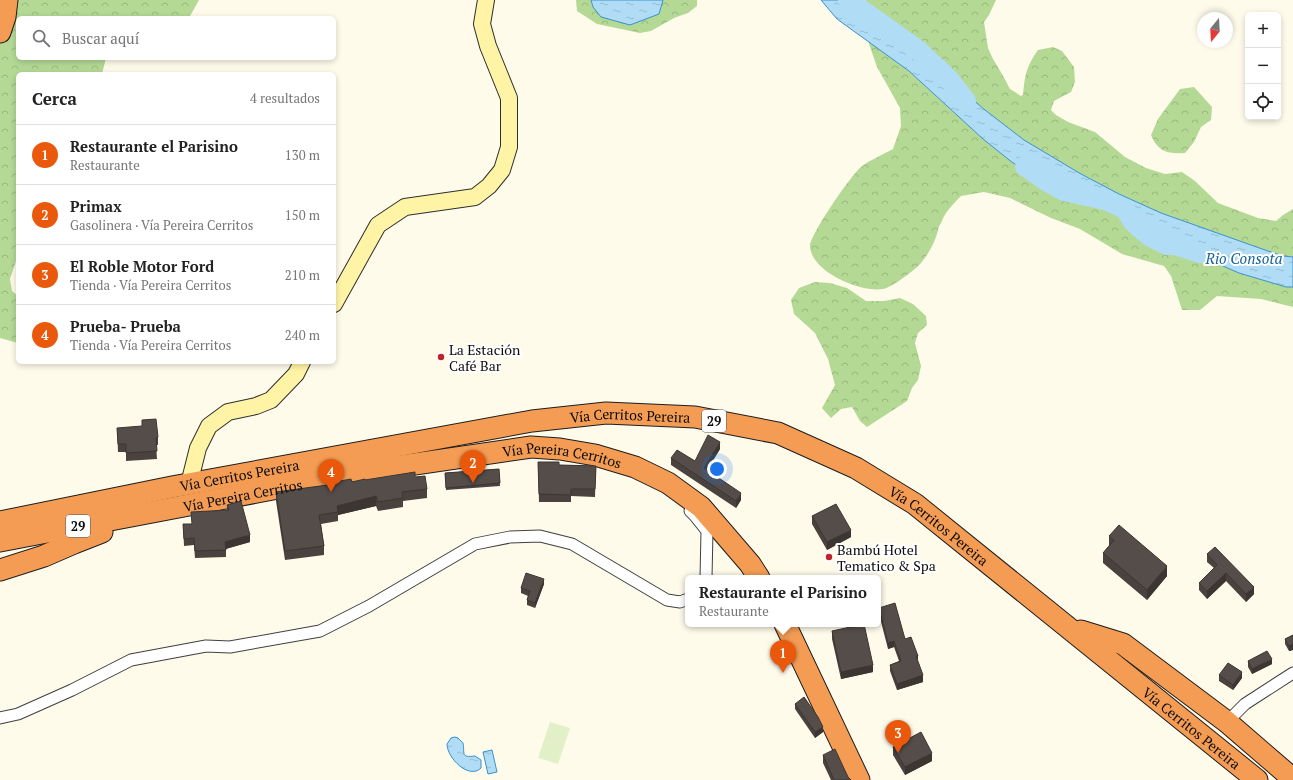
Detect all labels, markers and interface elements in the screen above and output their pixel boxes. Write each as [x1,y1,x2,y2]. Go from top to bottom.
north arrow [1197,12,1233,48]
map controls [1245,12,1281,120]
button: + [1245,12,1281,48]
search box [16,16,336,60]
icon: search [30,27,52,49]
text: Buscar aquí [62,28,139,48]
button: − [1245,48,1281,84]
button: locate [1245,84,1281,120]
text: Cerca [32,87,77,110]
text: 4 resultados [250,89,320,107]
text: Restaurante el Parisino [70,136,238,156]
text: 1 [41,146,49,164]
text: 130 m [285,146,320,164]
text: Restaurante [70,156,140,174]
text: Primax [70,196,122,216]
text: 2 [41,206,49,224]
text: 150 m [285,206,320,224]
text: Gasolinera · Vía Pereira Cerritos [70,216,253,234]
water label: Rio Consota [1205,248,1283,268]
text: El Roble Motor Ford [70,256,214,276]
text: 3 [41,266,49,284]
text: 210 m [285,266,320,284]
text: Tienda · Vía Pereira Cerritos [70,276,231,294]
text: Prueba- Prueba [70,316,181,336]
text: 4 [41,326,49,344]
text: 240 m [285,326,320,344]
text: Tienda · Vía Pereira Cerritos [70,336,231,354]
place label: La Estación Café Bar [449,340,521,375]
marker: La Estación Café Bar [436,352,446,362]
street label: Vía Cerritos Pereira [569,403,691,426]
road number: 29 [702,410,726,432]
street label: Vía Pereira Cerritos [501,437,624,472]
pin: 2 [460,450,486,483]
street label: Vía Cerritos Pereira [178,454,301,495]
pin: 4 [318,459,344,492]
your location [707,459,727,479]
street label: Vía Pereira Cerritos [181,474,304,515]
street label: Vía Cerritos Pereira [886,481,993,569]
road number: 29 [66,515,90,537]
place label: Bambú Hotel Tematico & Spa [837,540,936,575]
marker: Bambú Hotel Tematico & Spa [824,552,834,562]
popup [685,575,881,627]
text: Restaurante el Parisino [699,582,867,602]
text: Restaurante [699,602,769,620]
pin: 1 [770,640,796,673]
street label: Vía Cerritos Pereira [1139,682,1245,773]
pin: 3 [885,720,911,753]

